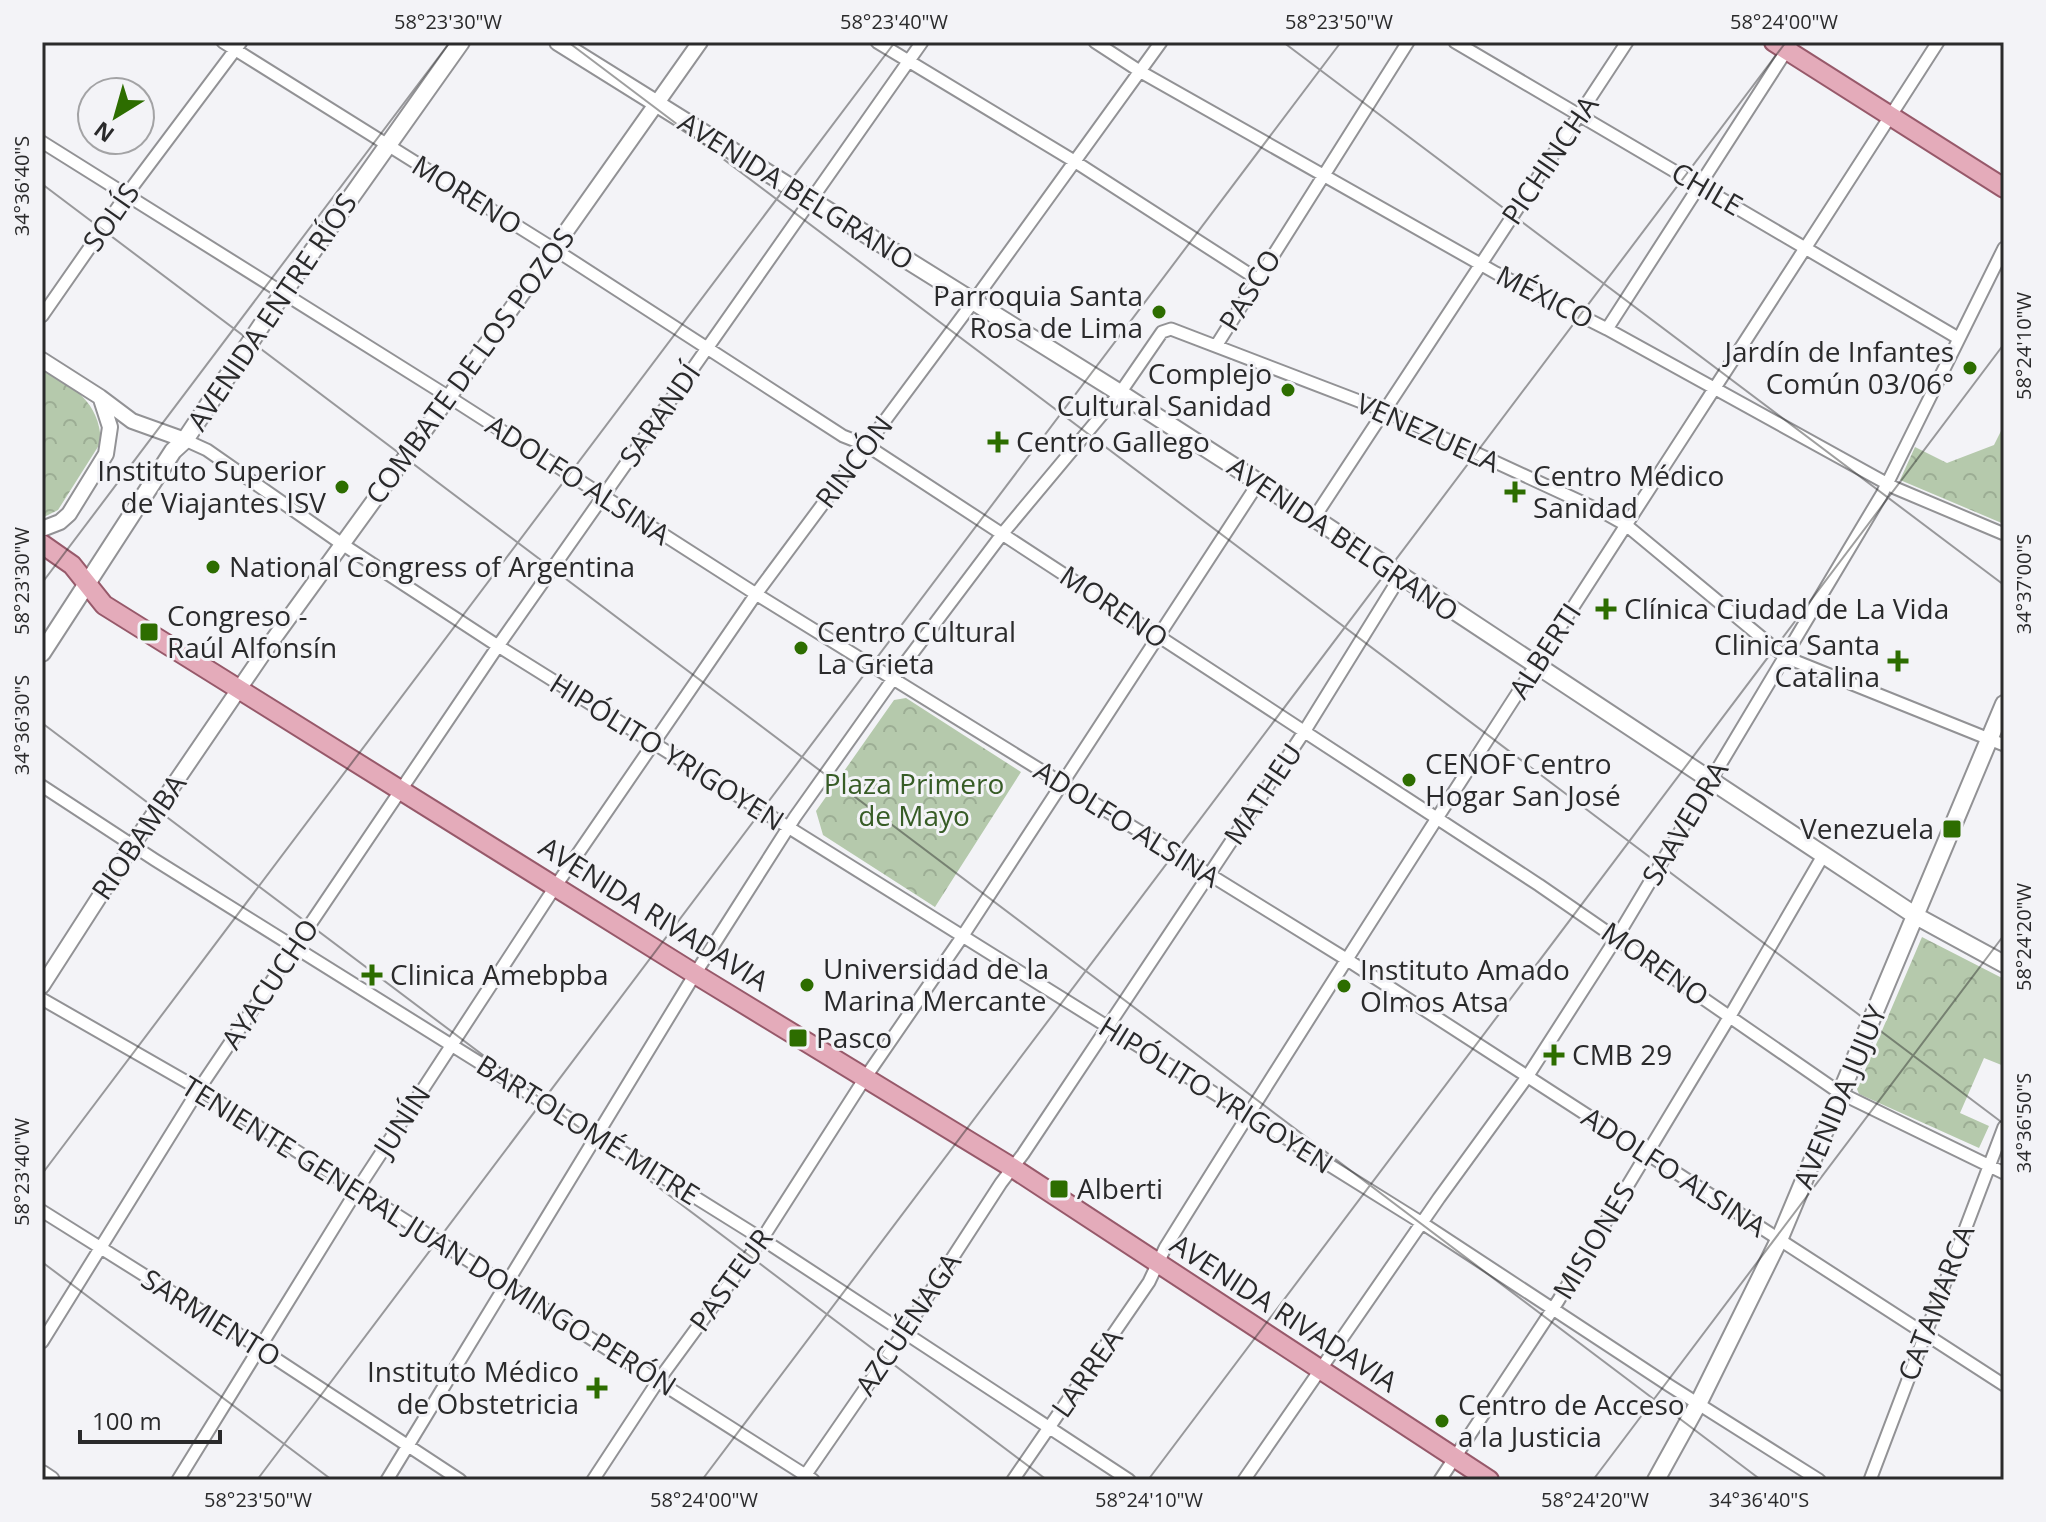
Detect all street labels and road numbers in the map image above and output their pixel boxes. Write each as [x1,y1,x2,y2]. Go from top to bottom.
street label: PICHINCHA [1492,87,1606,231]
street label: AVENIDA BELGRANO [672,102,921,278]
street label: MORENO [405,146,530,243]
street label: CHILE [1665,153,1750,224]
street label: SOLÍS [73,175,147,258]
street label: AVENIDA ENTRE RÍOS [178,185,365,438]
street label: COMBATE DE LOS POZOS [356,220,582,511]
street label: PASCO [1209,242,1289,337]
street label: MÉXICO [1490,256,1600,337]
street label: SARANDÍ [610,355,708,473]
street label: VENEZUELA [1351,384,1506,481]
street label: ADOLFO ALSINA [479,405,678,553]
street label: RINCÓN [806,407,900,515]
street label: AVENIDA BELGRANO [1221,447,1466,630]
street label: MORENO [1053,556,1176,656]
street label: ALBERTI [1499,595,1589,705]
street label: HIPÓLITO YRIGOYEN [543,664,792,839]
street label: MATHEU [1214,735,1310,852]
street label: ADOLFO ALSINA [1027,751,1228,896]
street label: SAAVEDRA [1632,753,1736,892]
street label: RIOBAMBA [82,766,194,907]
street label: AVENIDA RIVADAVIA [533,827,777,999]
street label: AYACUCHO [212,911,327,1056]
street label: MORENO [1594,912,1717,1014]
street label: AVENIDA JUJUY [1783,999,1895,1194]
street label: HIPÓLITO YRIGOYEN [1092,1007,1341,1182]
street label: BARTOLOMÉ MITRE [470,1045,707,1213]
street label: TENIENTE GENERAL JUAN DOMINGO PERÓN [175,1066,684,1404]
street label: JUNÍN [362,1077,438,1166]
street label: ADOLFO ALSINA [1575,1097,1774,1245]
street label: MISIONES [1543,1175,1643,1306]
street label: CATAMARCA [1888,1219,1982,1386]
street label: PASTEUR [680,1220,780,1339]
street label: AVENIDA RIVADAVIA [1164,1224,1406,1400]
street label: AZCUÉNAGA [846,1245,969,1402]
street label: SARMIENTO [135,1259,288,1375]
street label: LARREA [1042,1320,1131,1424]

